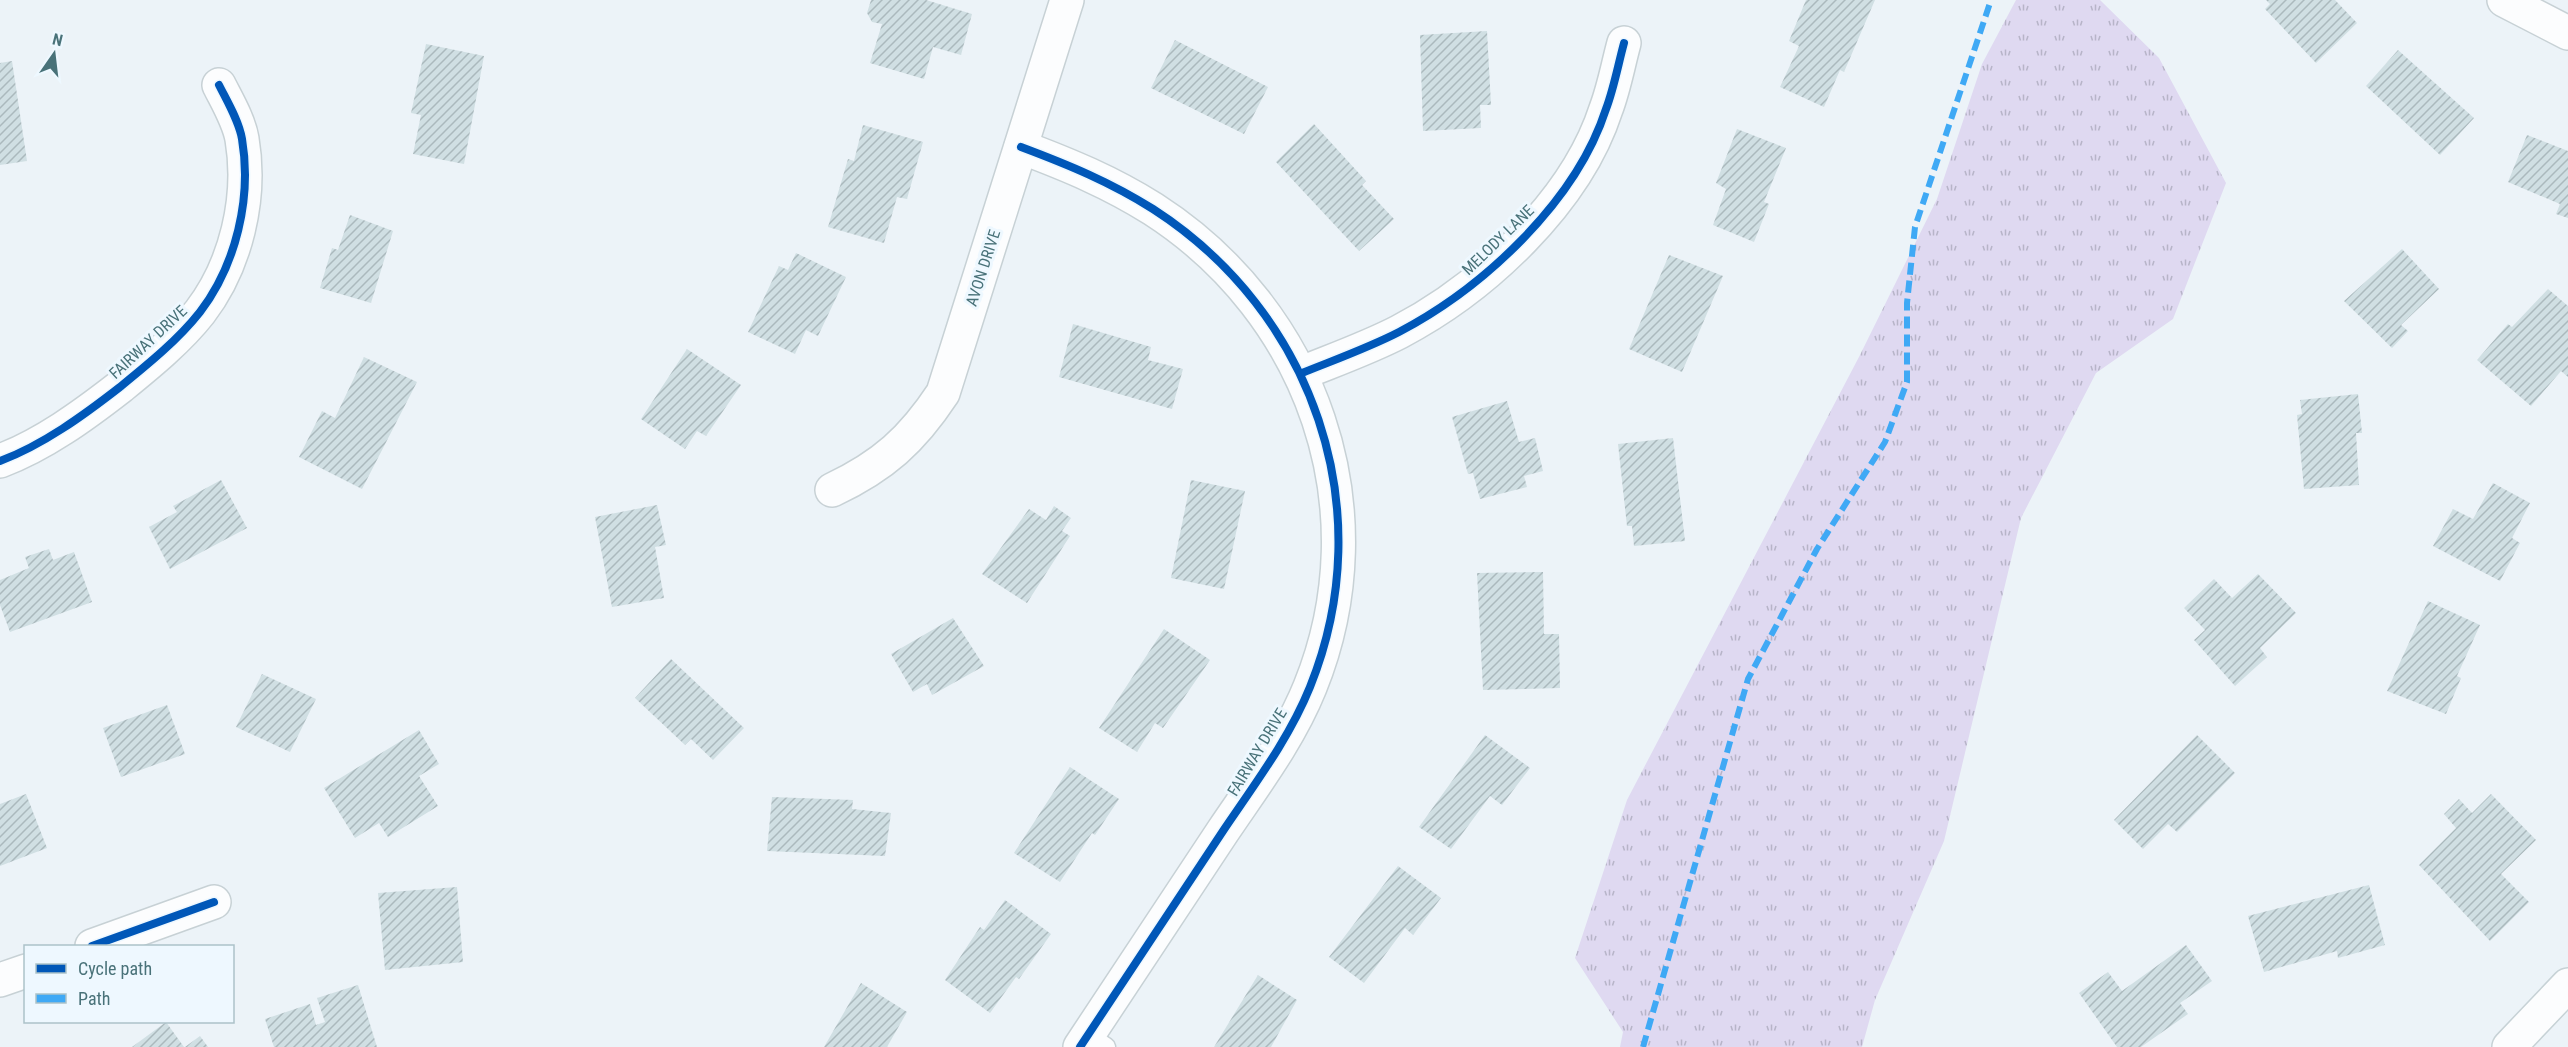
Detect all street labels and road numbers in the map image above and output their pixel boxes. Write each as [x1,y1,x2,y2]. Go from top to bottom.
street label: MELODY LANE [1458,201,1538,279]
street label: AVON DRIVE [962,227,1004,309]
street label: FAIRWAY DRIVE [105,301,191,383]
street label: FAIRWAY DRIVE [1223,705,1291,799]

